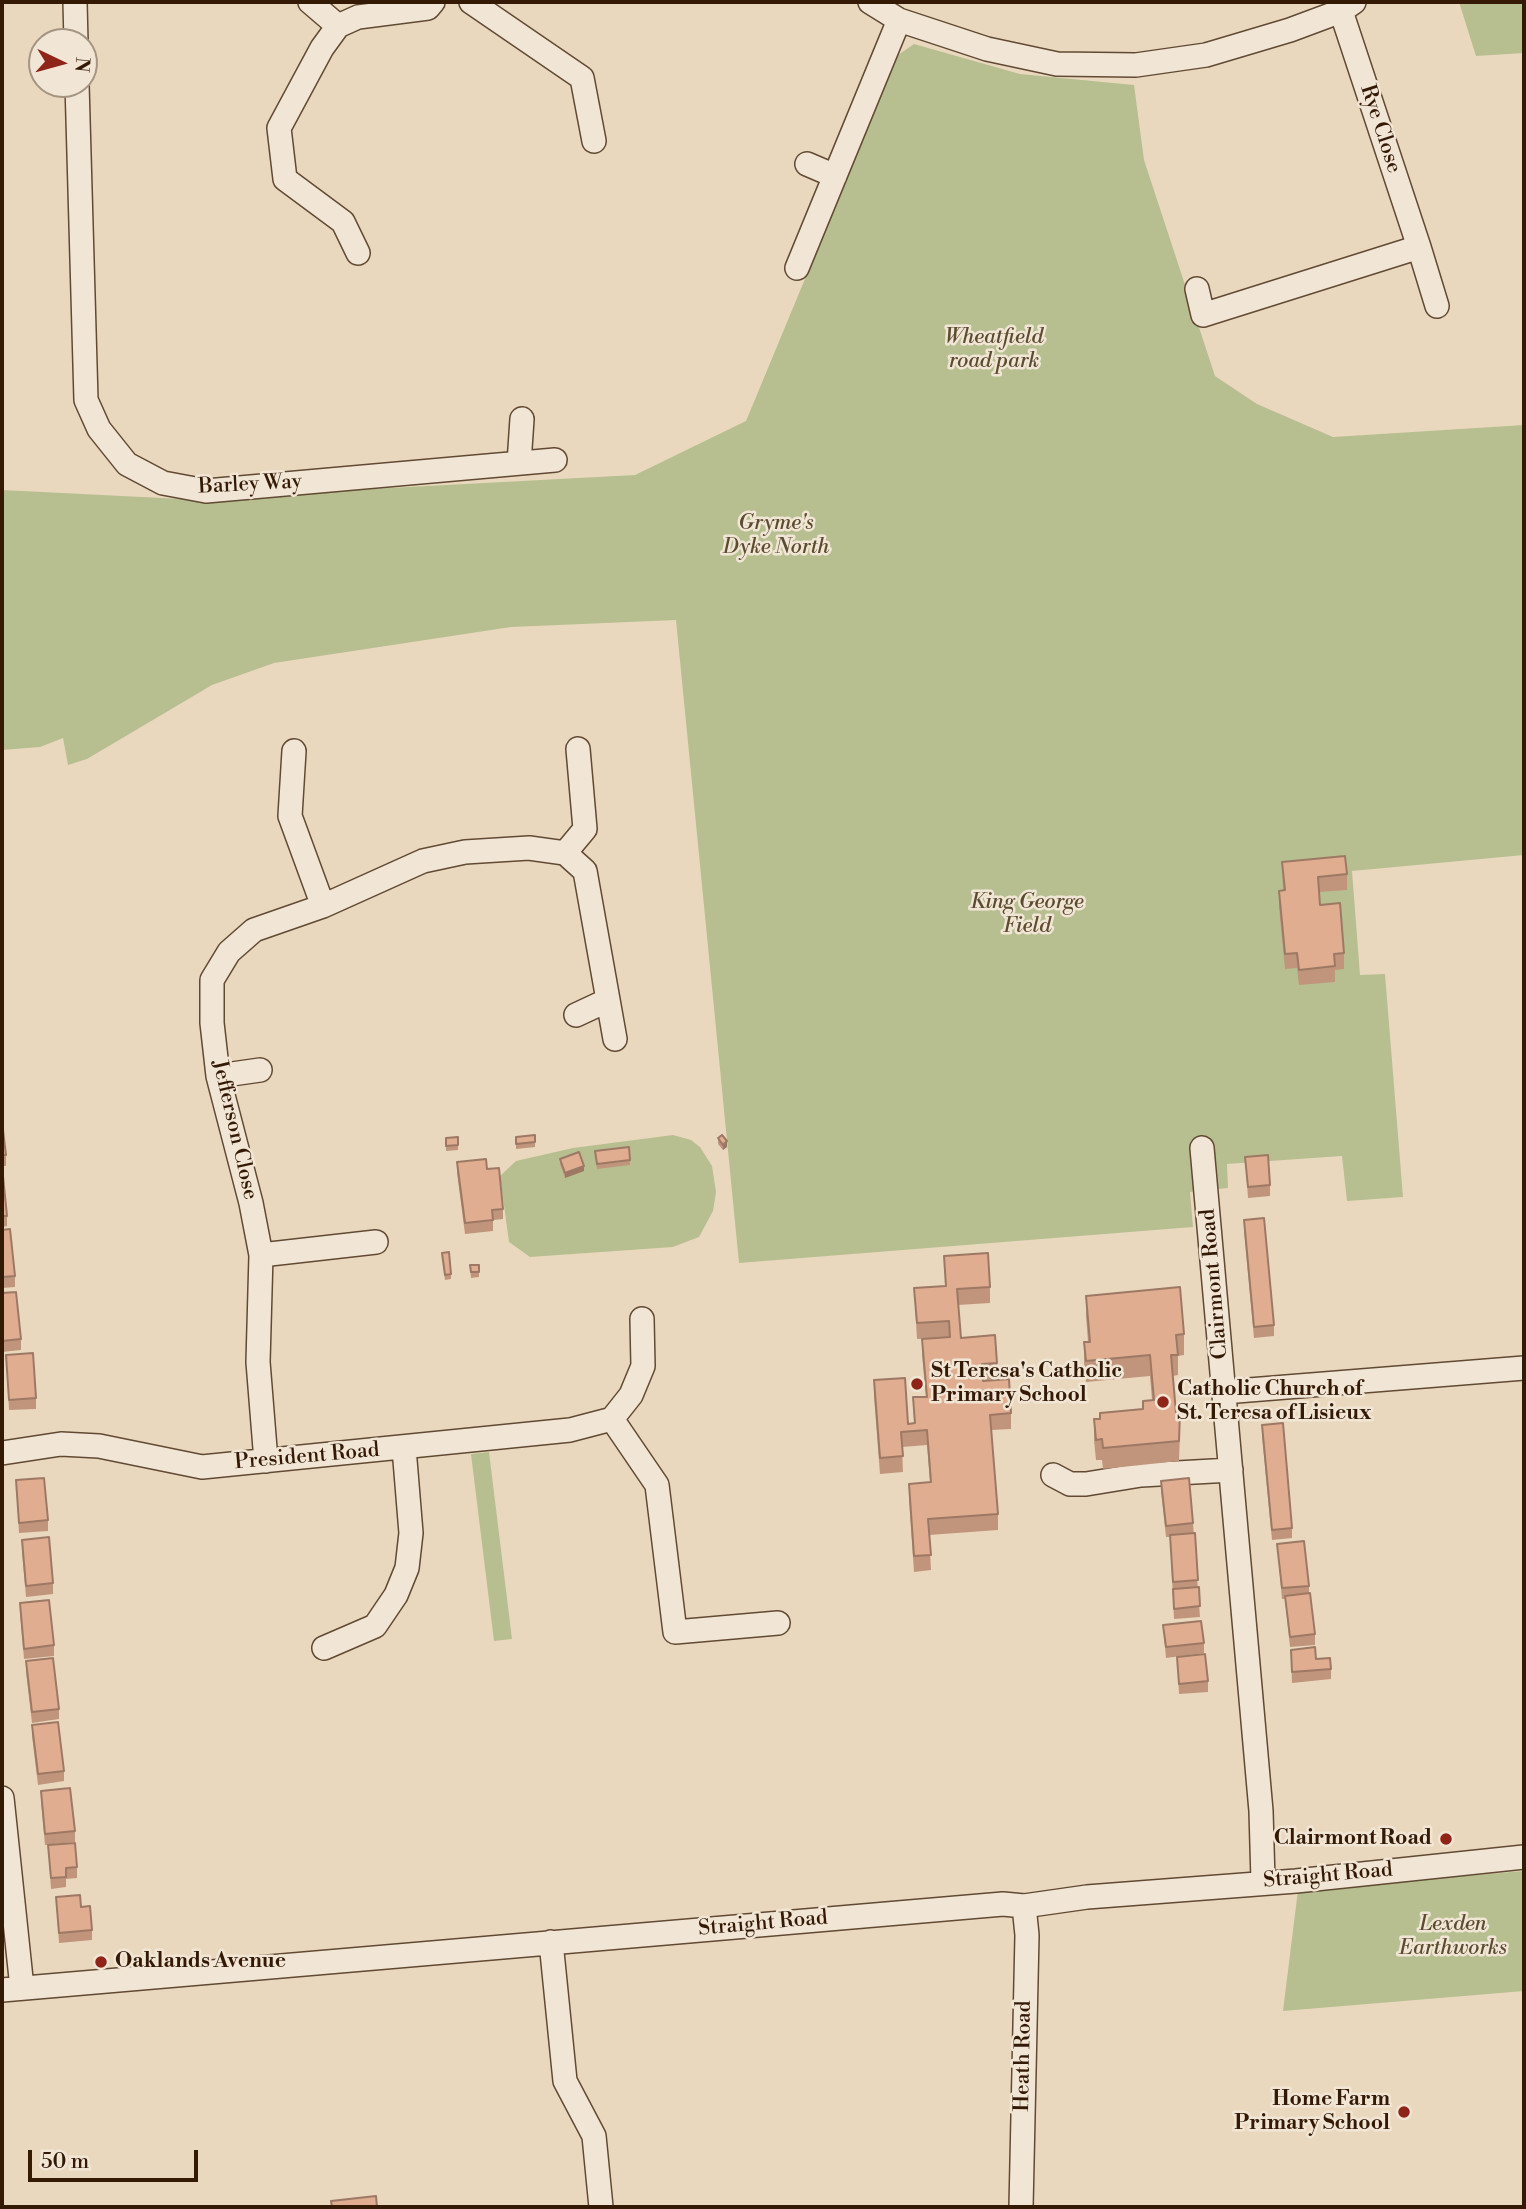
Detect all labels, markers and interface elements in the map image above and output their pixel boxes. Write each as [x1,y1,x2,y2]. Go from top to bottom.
north arrow [28,28,98,98]
text: N [69,56,95,73]
street label: Rye Close [1354,82,1406,176]
park label: Wheatfield road park [945,325,1043,375]
street label: Barley Way [198,470,302,500]
park label: Gryme's Dyke North [723,511,829,561]
park label: King George Field [970,890,1084,940]
street label: Jefferson Close [206,1058,262,1202]
street label: Clairmont Road [1196,1208,1234,1360]
place label: St Teresa's Catholic Primary School [931,1359,1122,1409]
marker: St Teresa's Catholic Primary School [909,1376,925,1392]
place label: Catholic Church of St. Teresa of Lisieux [1177,1377,1371,1427]
marker: Catholic Church of St. Teresa of Lisieux [1155,1394,1171,1410]
street label: President Road [233,1438,381,1476]
place label: Clairmont Road [1274,1826,1432,1852]
marker: Clairmont Road [1438,1831,1454,1847]
street label: Straight Road [1262,1858,1394,1894]
street label: Straight Road [697,1906,829,1942]
park label: Lexden Earthworks [1399,1912,1507,1962]
place label: Oaklands Avenue [115,1949,286,1975]
marker: Oaklands Avenue [93,1954,109,1970]
street label: Heath Road [1010,2000,1038,2112]
place label: Home Farm Primary School [1234,2087,1390,2137]
marker: Home Farm Primary School [1396,2104,1412,2120]
scale bar [32,2136,201,2180]
text: 50 m [41,2149,89,2175]

